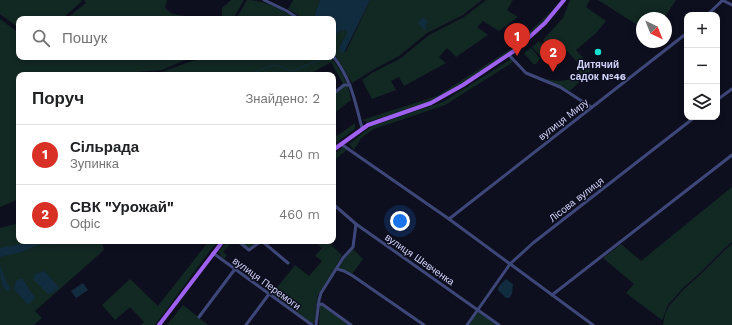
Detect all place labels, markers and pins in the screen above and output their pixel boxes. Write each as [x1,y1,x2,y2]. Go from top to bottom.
pin: 1 [504,23,530,56]
pin: 2 [540,39,566,72]
marker: Дитячий садок №46 [593,47,603,57]
place label: Дитячий садок №46 [570,59,626,82]

